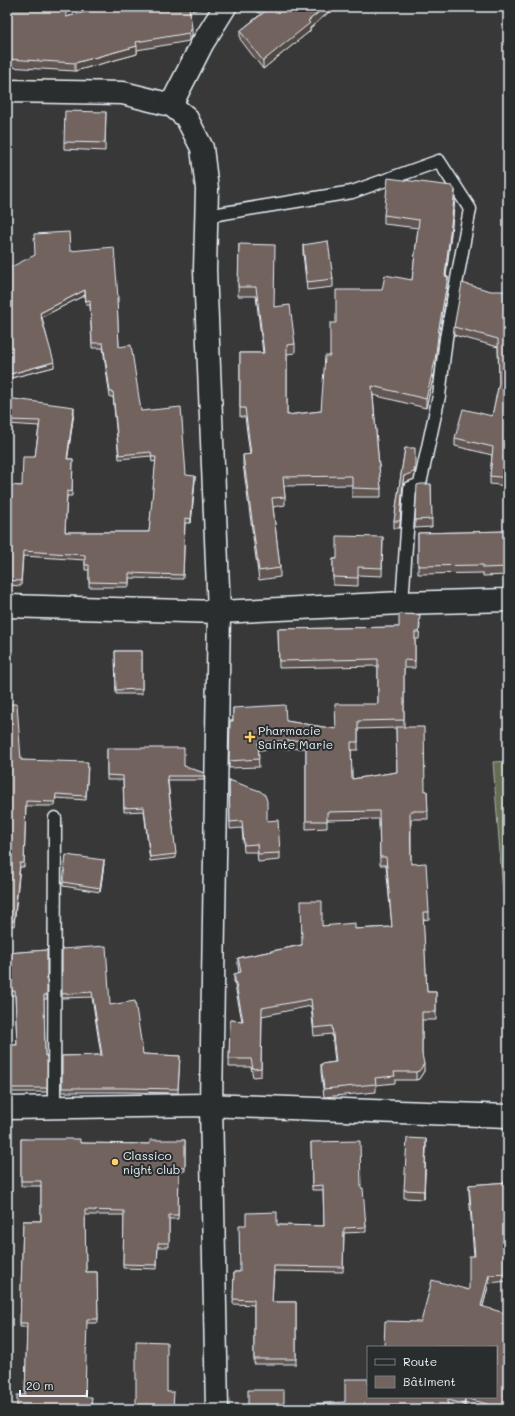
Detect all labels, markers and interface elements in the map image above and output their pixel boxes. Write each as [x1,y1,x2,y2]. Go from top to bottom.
place label: Pharmacie Sainte Marie [258,722,333,752]
marker: Pharmacie Sainte Marie [245,732,255,742]
place label: Classico night club [123,1147,180,1177]
marker: Classico night club [110,1157,120,1167]
legend [367,1346,497,1398]
text: Route [403,1353,437,1369]
scale bar [20,1372,87,1398]
text: Bâtiment [403,1373,456,1389]
text: 20 m [26,1377,54,1393]

